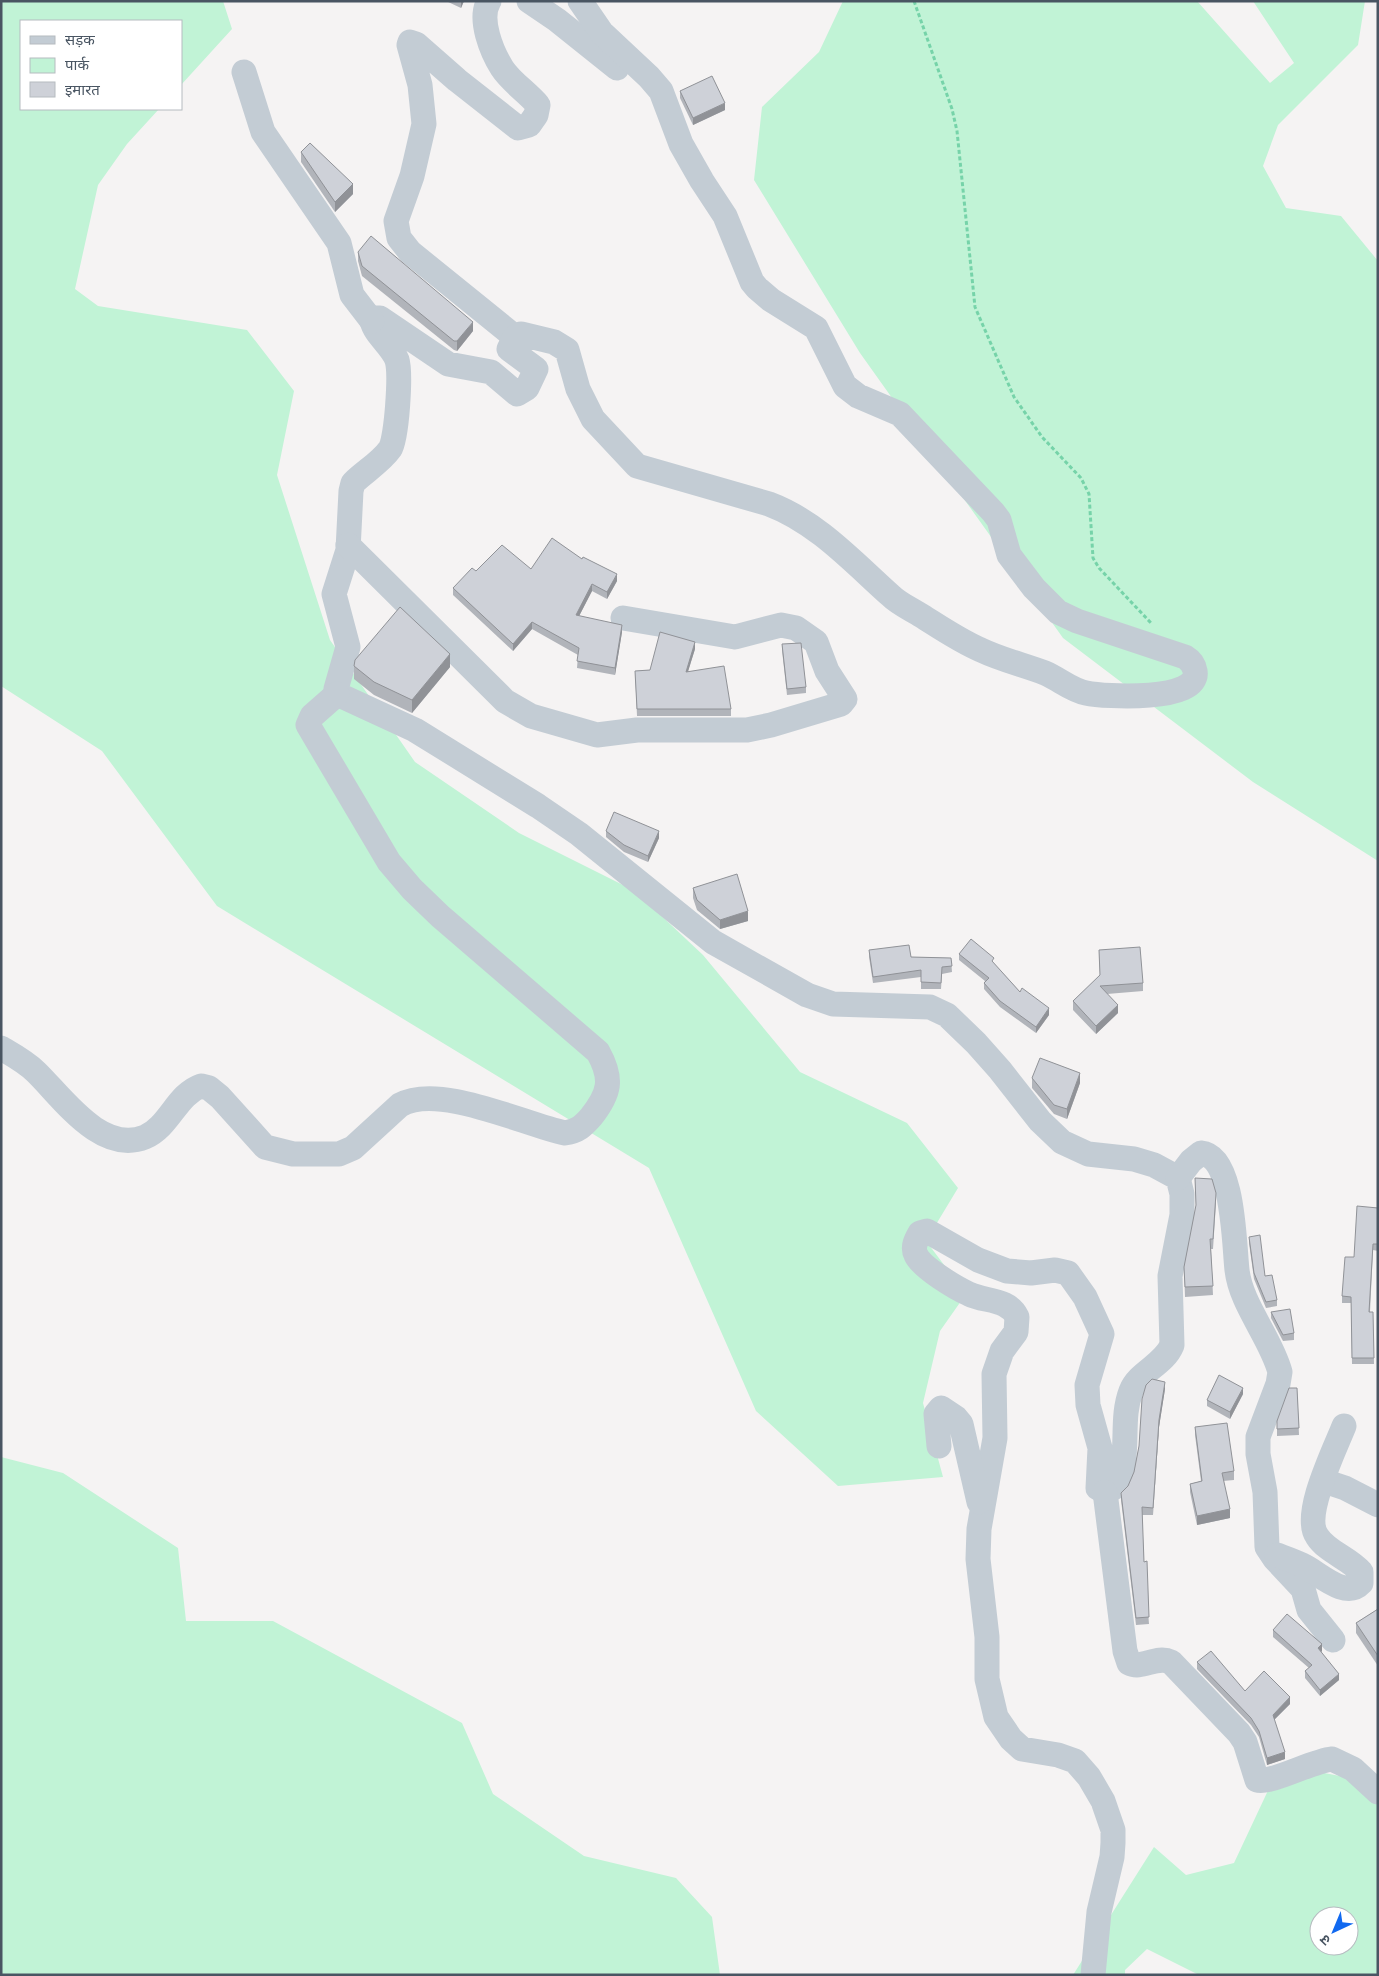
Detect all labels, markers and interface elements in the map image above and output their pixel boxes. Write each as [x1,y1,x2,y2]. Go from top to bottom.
legend [20,20,182,110]
text: सड़क [65,31,95,50]
text: पार्क [65,56,89,75]
text: इमारत [65,81,100,100]
north arrow [1309,1906,1359,1956]
text: उ [1316,1930,1334,1949]

